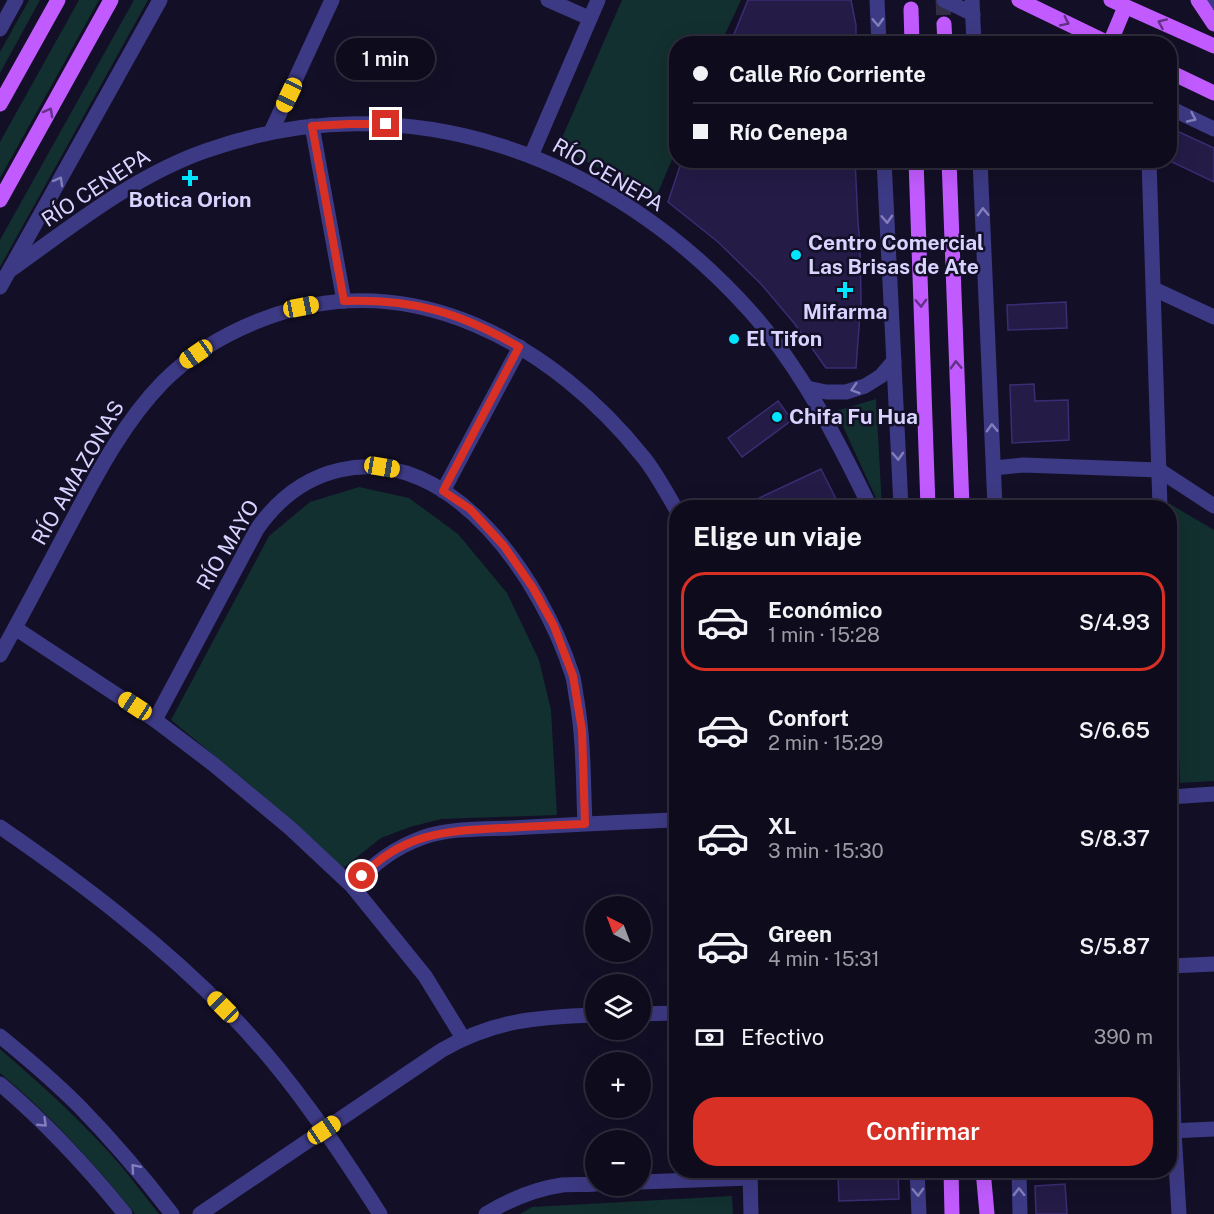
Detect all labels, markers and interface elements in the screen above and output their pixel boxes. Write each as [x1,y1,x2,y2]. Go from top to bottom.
one-way arrow [1058,14,1069,26]
one-way arrow [871,17,884,26]
one-way arrow [1158,18,1169,30]
callout: 1 min [336,37,436,79]
text: 1 min [362,47,409,71]
text: Calle Río Corriente [729,61,926,87]
car [273,75,305,115]
one-way arrow [42,108,53,118]
route end [372,110,399,137]
one-way arrow [1186,111,1197,123]
text: Río Cenepa [729,119,848,145]
street label: RÍO CENEPA [548,133,668,217]
street label: RÍO CENEPA [37,143,155,232]
marker: Botica Orion [183,171,197,185]
one-way arrow [52,177,63,187]
place label: Botica Orion [128,187,252,212]
one-way arrow [976,207,989,216]
one-way arrow [881,214,894,223]
place label: Centro Comercial Las Brisas de Ate [808,230,984,279]
marker: Centro Comercial Las Brisas de Ate [789,248,803,262]
marker: Mifarma [838,283,852,297]
car [282,295,320,319]
one-way arrow [915,298,927,307]
place label: Mifarma [803,299,887,324]
place label: El Tifon [746,326,822,351]
marker: El Tifon [727,332,741,346]
car [176,336,216,372]
one-way arrow [950,360,963,369]
one-way arrow [850,382,861,394]
street label: RÍO AMAZONAS [26,396,129,549]
place label: Chifa Fu Hua [789,404,918,429]
marker: Chifa Fu Hua [770,410,784,424]
one-way arrow [985,423,998,432]
one-way arrow [892,451,905,460]
car [363,455,401,479]
street label: RÍO MAYO [191,495,264,594]
text: Elige un viaje [693,520,862,552]
icon: car [696,595,750,649]
text: Económico [768,597,883,623]
text: S/4.93 [1079,609,1150,635]
text: 1 min · 15:28 [768,623,880,647]
car [115,689,155,723]
icon: car [696,703,750,757]
text: Confort [768,705,849,731]
text: S/6.65 [1079,717,1150,743]
text: 2 min · 15:29 [768,731,883,755]
icon: car [696,811,750,865]
text: XL [768,813,796,839]
text: S/8.37 [1079,825,1150,851]
text: 3 min · 15:30 [768,839,884,863]
route start [348,862,375,889]
north arrow [585,896,651,962]
map controls [585,896,651,1196]
icon: car [696,919,750,973]
text: Green [768,921,832,947]
text: S/5.87 [1079,933,1150,959]
text: 4 min · 15:31 [768,947,880,971]
button: layers [585,974,651,1040]
car [204,988,242,1026]
icon: cash [693,1021,726,1054]
text: Efectivo [741,1024,824,1050]
text: 390 m [1094,1025,1153,1049]
button: + [585,1052,651,1118]
button: Confirmar [693,1097,1153,1166]
car [304,1112,344,1148]
one-way arrow [36,1116,47,1127]
button: − [585,1130,651,1196]
one-way arrow [131,1164,142,1175]
one-way arrow [1013,1187,1025,1196]
one-way arrow [911,1188,924,1197]

